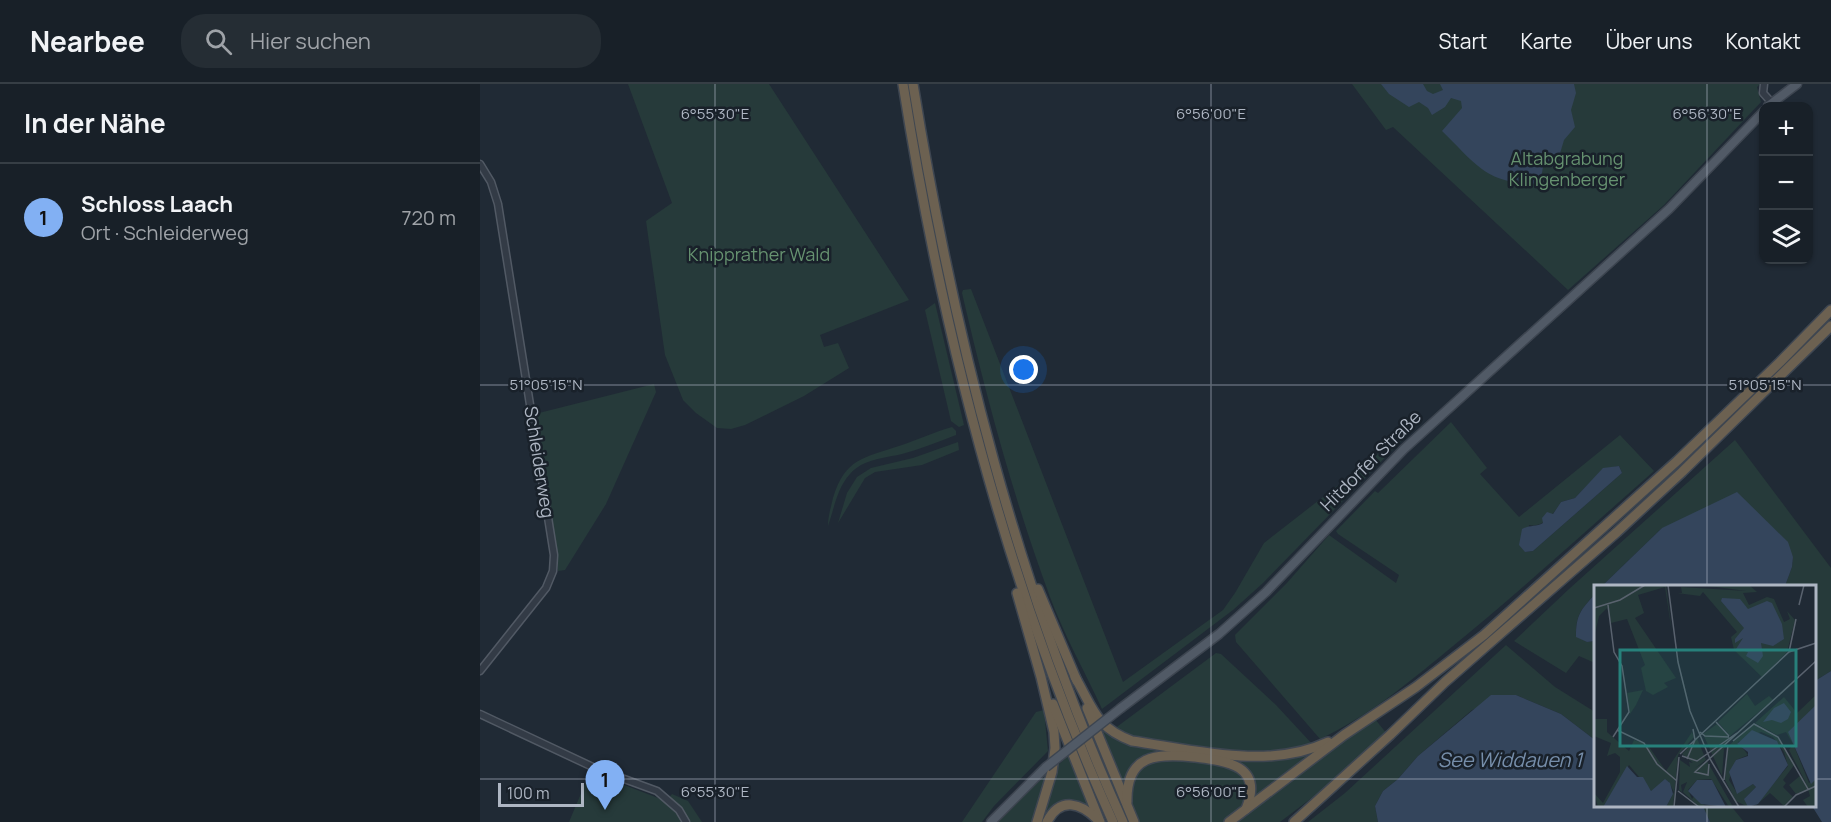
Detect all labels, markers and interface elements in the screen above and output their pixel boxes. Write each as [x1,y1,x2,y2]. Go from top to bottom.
search box [181,14,601,68]
text: Nearbee [30,22,145,60]
icon: search [202,25,235,58]
text: Hier suchen [250,26,371,56]
text: Start [1438,27,1487,55]
text: Karte [1520,27,1572,55]
text: Über uns [1605,27,1693,55]
text: Kontakt [1726,27,1801,55]
map controls [1759,102,1813,264]
button: + [1759,102,1813,156]
text: 6°55'30"E [681,103,749,124]
text: 6°56'00"E [1176,103,1246,124]
text: 6°56'30"E [1672,103,1742,124]
text: In der Nähe [24,105,166,141]
park label: Altabgrabung Klingenberger [1509,146,1626,191]
button: − [1759,156,1813,210]
text: Schloss Laach [81,189,233,219]
text: 1 [39,204,48,231]
text: 720 m [401,204,456,231]
button: layers [1759,210,1813,264]
text: Ort · Schleiderweg [81,219,249,246]
park label: Knipprather Wald [688,242,830,266]
your location [1009,355,1038,384]
text: 51°05'15"N [510,374,582,395]
text: 51°05'15"N [1729,374,1801,395]
street label: Schleiderweg [519,404,561,520]
street label: Hitdorfer Straße [1315,405,1426,516]
inset map [1594,585,1816,807]
water label: See Widdauen 1 [1438,746,1584,773]
pin: 1 [586,760,624,810]
scale bar [498,780,584,808]
text: 6°55'30"E [681,781,749,802]
text: 6°56'00"E [1176,781,1246,802]
text: 100 m [507,782,550,804]

